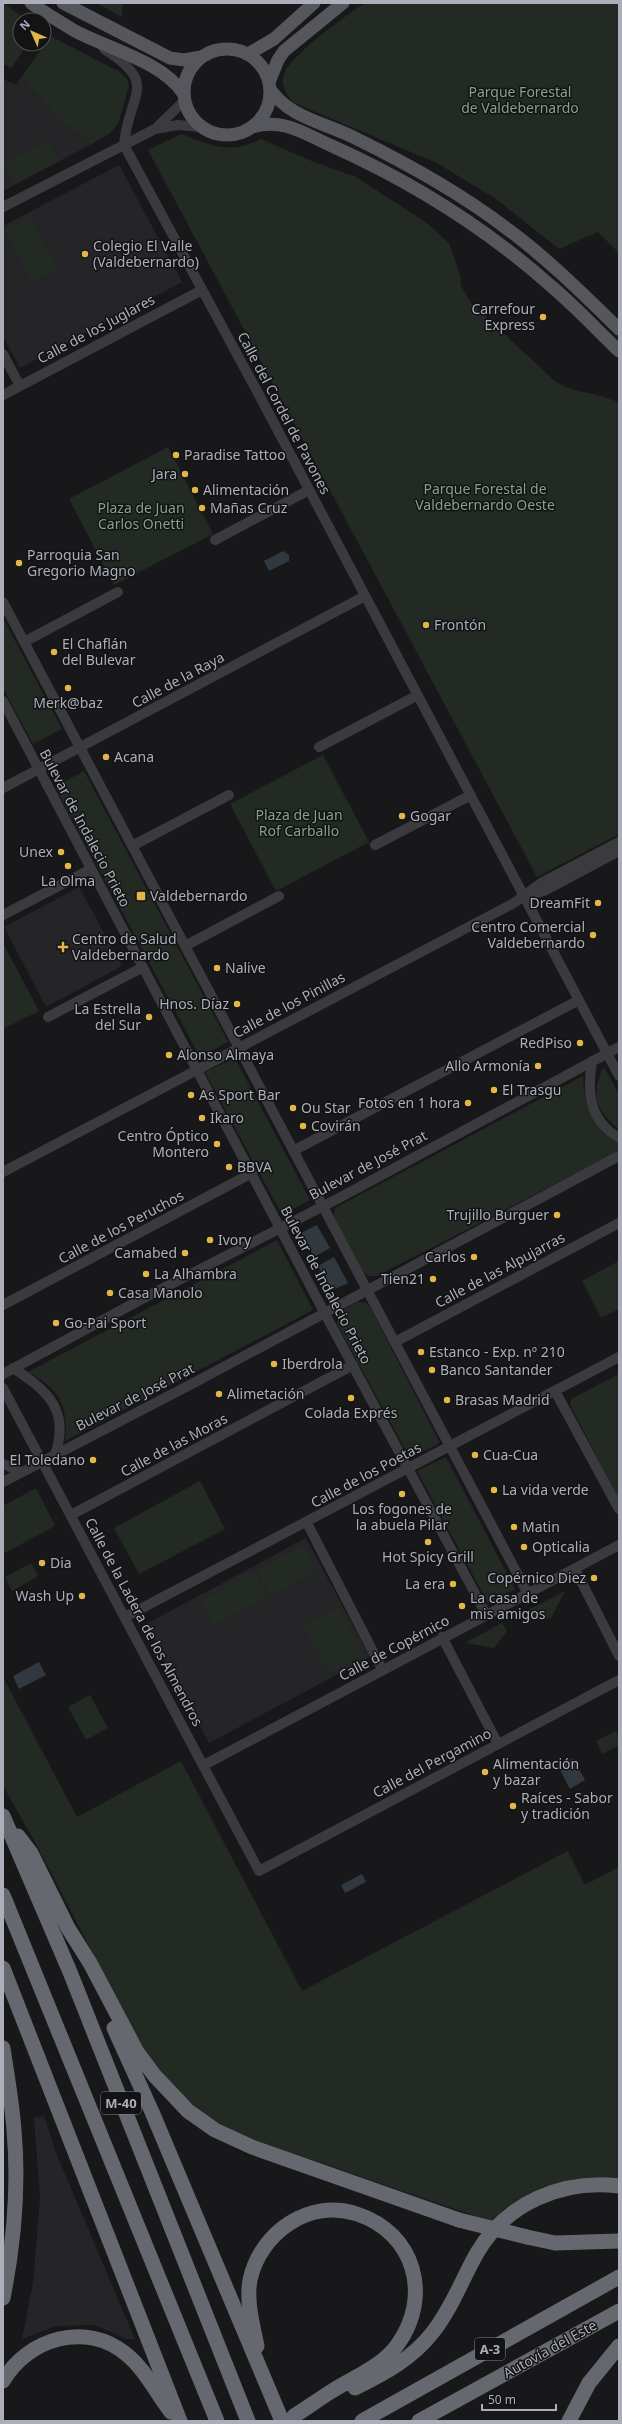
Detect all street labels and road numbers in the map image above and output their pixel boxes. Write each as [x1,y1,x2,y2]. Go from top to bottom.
street label: Calle de los Juglares [34,289,158,368]
street label: Calle del Cordel de Pavones [234,328,335,497]
street label: Calle de la Raya [128,647,227,712]
street label: Bulevar de Indalecio Prieto [36,745,135,910]
street label: Calle de los Pinillas [229,967,348,1042]
street label: Bulevar de José Prat [305,1125,430,1204]
street label: Calle de los Peruchos [55,1185,187,1268]
street label: Bulevar de Indalecio Prieto [277,1202,376,1367]
street label: Calle de las Alpujarras [431,1227,568,1312]
street label: Bulevar de José Prat [72,1358,197,1435]
street label: Calle de las Moras [117,1408,231,1481]
street label: Calle de los Poetas [307,1437,425,1512]
street label: Calle de la Ladera de los Almendros [81,1514,208,1730]
street label: Calle de Copérnico [335,1610,452,1685]
street label: Calle del Pergamino [369,1723,494,1802]
road number: M-40 [101,2092,141,2114]
street label: Autovía del Este [500,2315,600,2382]
road number: A-3 [475,2338,505,2360]

